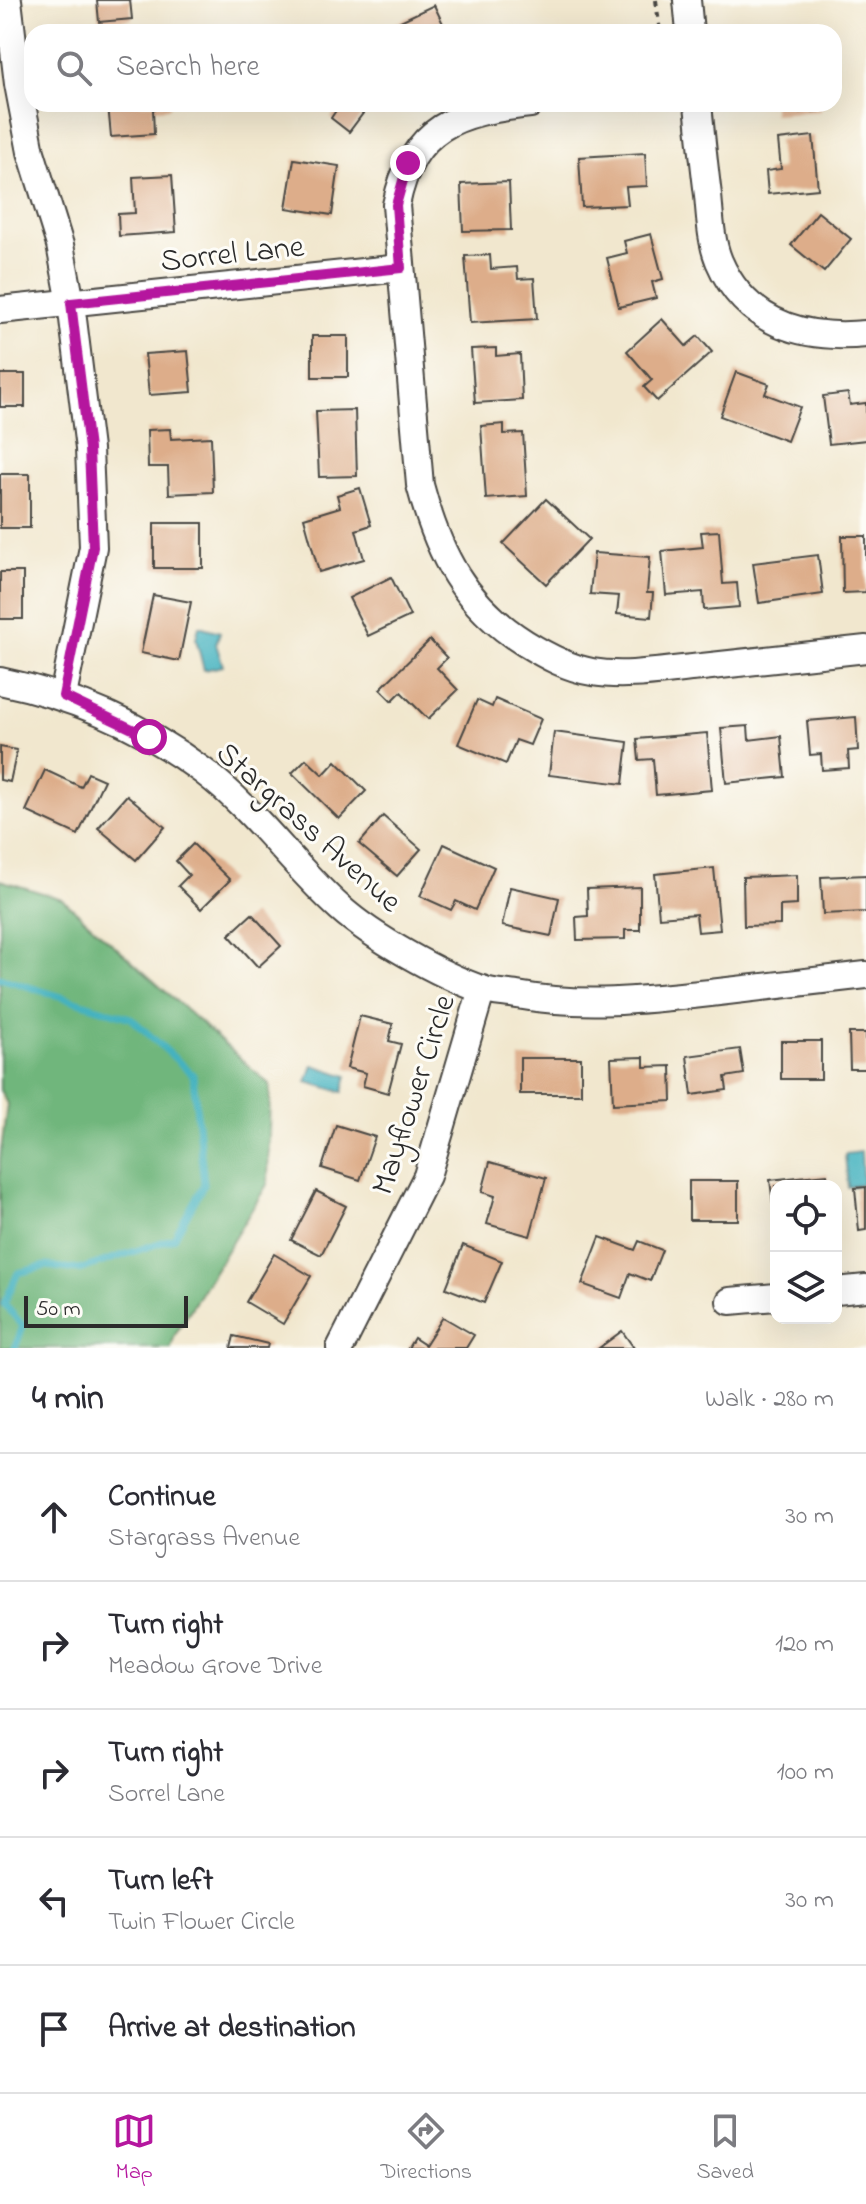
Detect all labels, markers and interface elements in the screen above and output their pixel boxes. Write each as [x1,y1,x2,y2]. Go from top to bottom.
search box [24,24,842,112]
icon: search [52,46,96,90]
text: Search here [116,46,260,90]
route end [390,145,426,181]
street label: Sorrel Lane [158,225,307,286]
route start [131,719,167,755]
street label: Stargrass Avenue [204,732,412,926]
street label: Mayflower Circle [361,988,470,1201]
map controls [770,1180,842,1324]
button: locate [770,1180,842,1252]
button: layers [770,1252,842,1324]
scale bar [24,1292,188,1328]
text: 50 m [36,1294,81,1326]
text: 4 min [32,1375,104,1425]
text: Walk · 280 m [705,1381,834,1419]
text: Continue [108,1476,216,1520]
icon: ahead [32,1495,76,1539]
text: 30 m [785,1498,834,1536]
text: Stargrass Avenue [108,1520,300,1558]
text: Turn right [108,1604,223,1648]
icon: right [32,1623,76,1667]
text: 120 m [775,1626,834,1664]
text: Meadow Grove Drive [108,1648,322,1686]
text: Turn right [108,1732,223,1776]
icon: right [32,1751,76,1795]
text: 100 m [777,1754,834,1792]
text: Sorrel Lane [108,1776,225,1814]
text: Turn left [108,1860,213,1904]
icon: left [32,1879,76,1923]
text: 30 m [785,1882,834,1920]
text: Twin Flower Circle [108,1904,295,1942]
icon: arrive [32,2007,76,2051]
text: Arrive at destination [108,2007,356,2051]
tab: Map [112,2109,156,2189]
tab: Directions [381,2109,472,2189]
tab: Saved [696,2109,754,2189]

